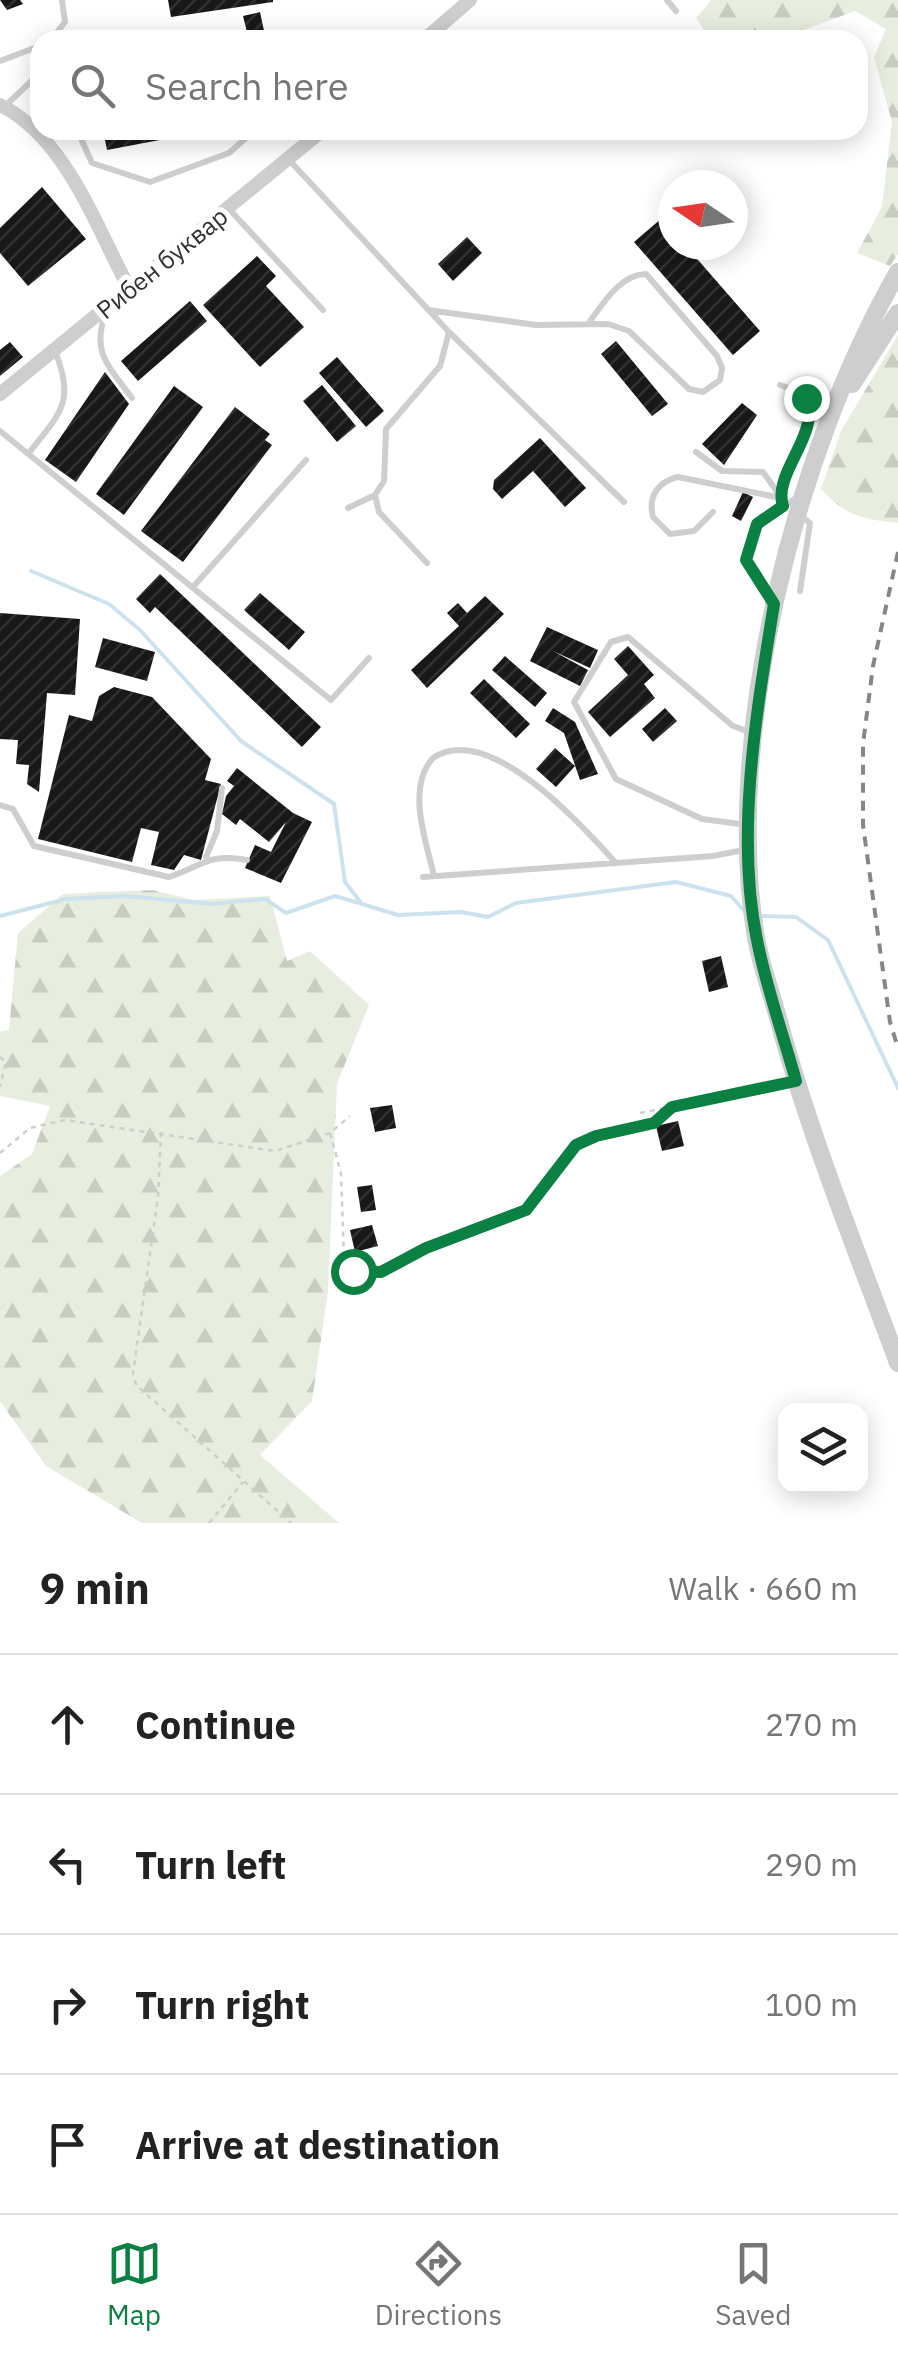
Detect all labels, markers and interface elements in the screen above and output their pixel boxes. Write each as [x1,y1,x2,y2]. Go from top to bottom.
search box [30,30,868,140]
icon: search [65,58,120,113]
text: Search here [145,61,349,110]
north arrow [658,170,748,260]
street label: Рибен буквар [89,199,234,326]
route end [784,376,830,422]
route start [331,1249,377,1295]
map controls [778,1403,868,1493]
button: layers [778,1403,868,1493]
text: 9 min [40,1561,150,1616]
text: Walk · 660 m [669,1567,858,1609]
icon: ahead [40,1697,95,1752]
text: Continue [135,1700,296,1749]
text: 270 m [765,1703,858,1745]
icon: left [40,1837,95,1892]
text: Turn left [135,1840,286,1889]
text: 290 m [765,1843,858,1885]
icon: right [40,1977,95,2032]
text: Turn right [135,1980,310,2029]
text: 100 m [765,1983,858,2025]
icon: arrive [40,2117,95,2172]
text: Arrive at destination [135,2120,500,2169]
tab: Map [107,2236,162,2333]
tab: Directions [375,2236,502,2333]
tab: Saved [715,2236,791,2333]

